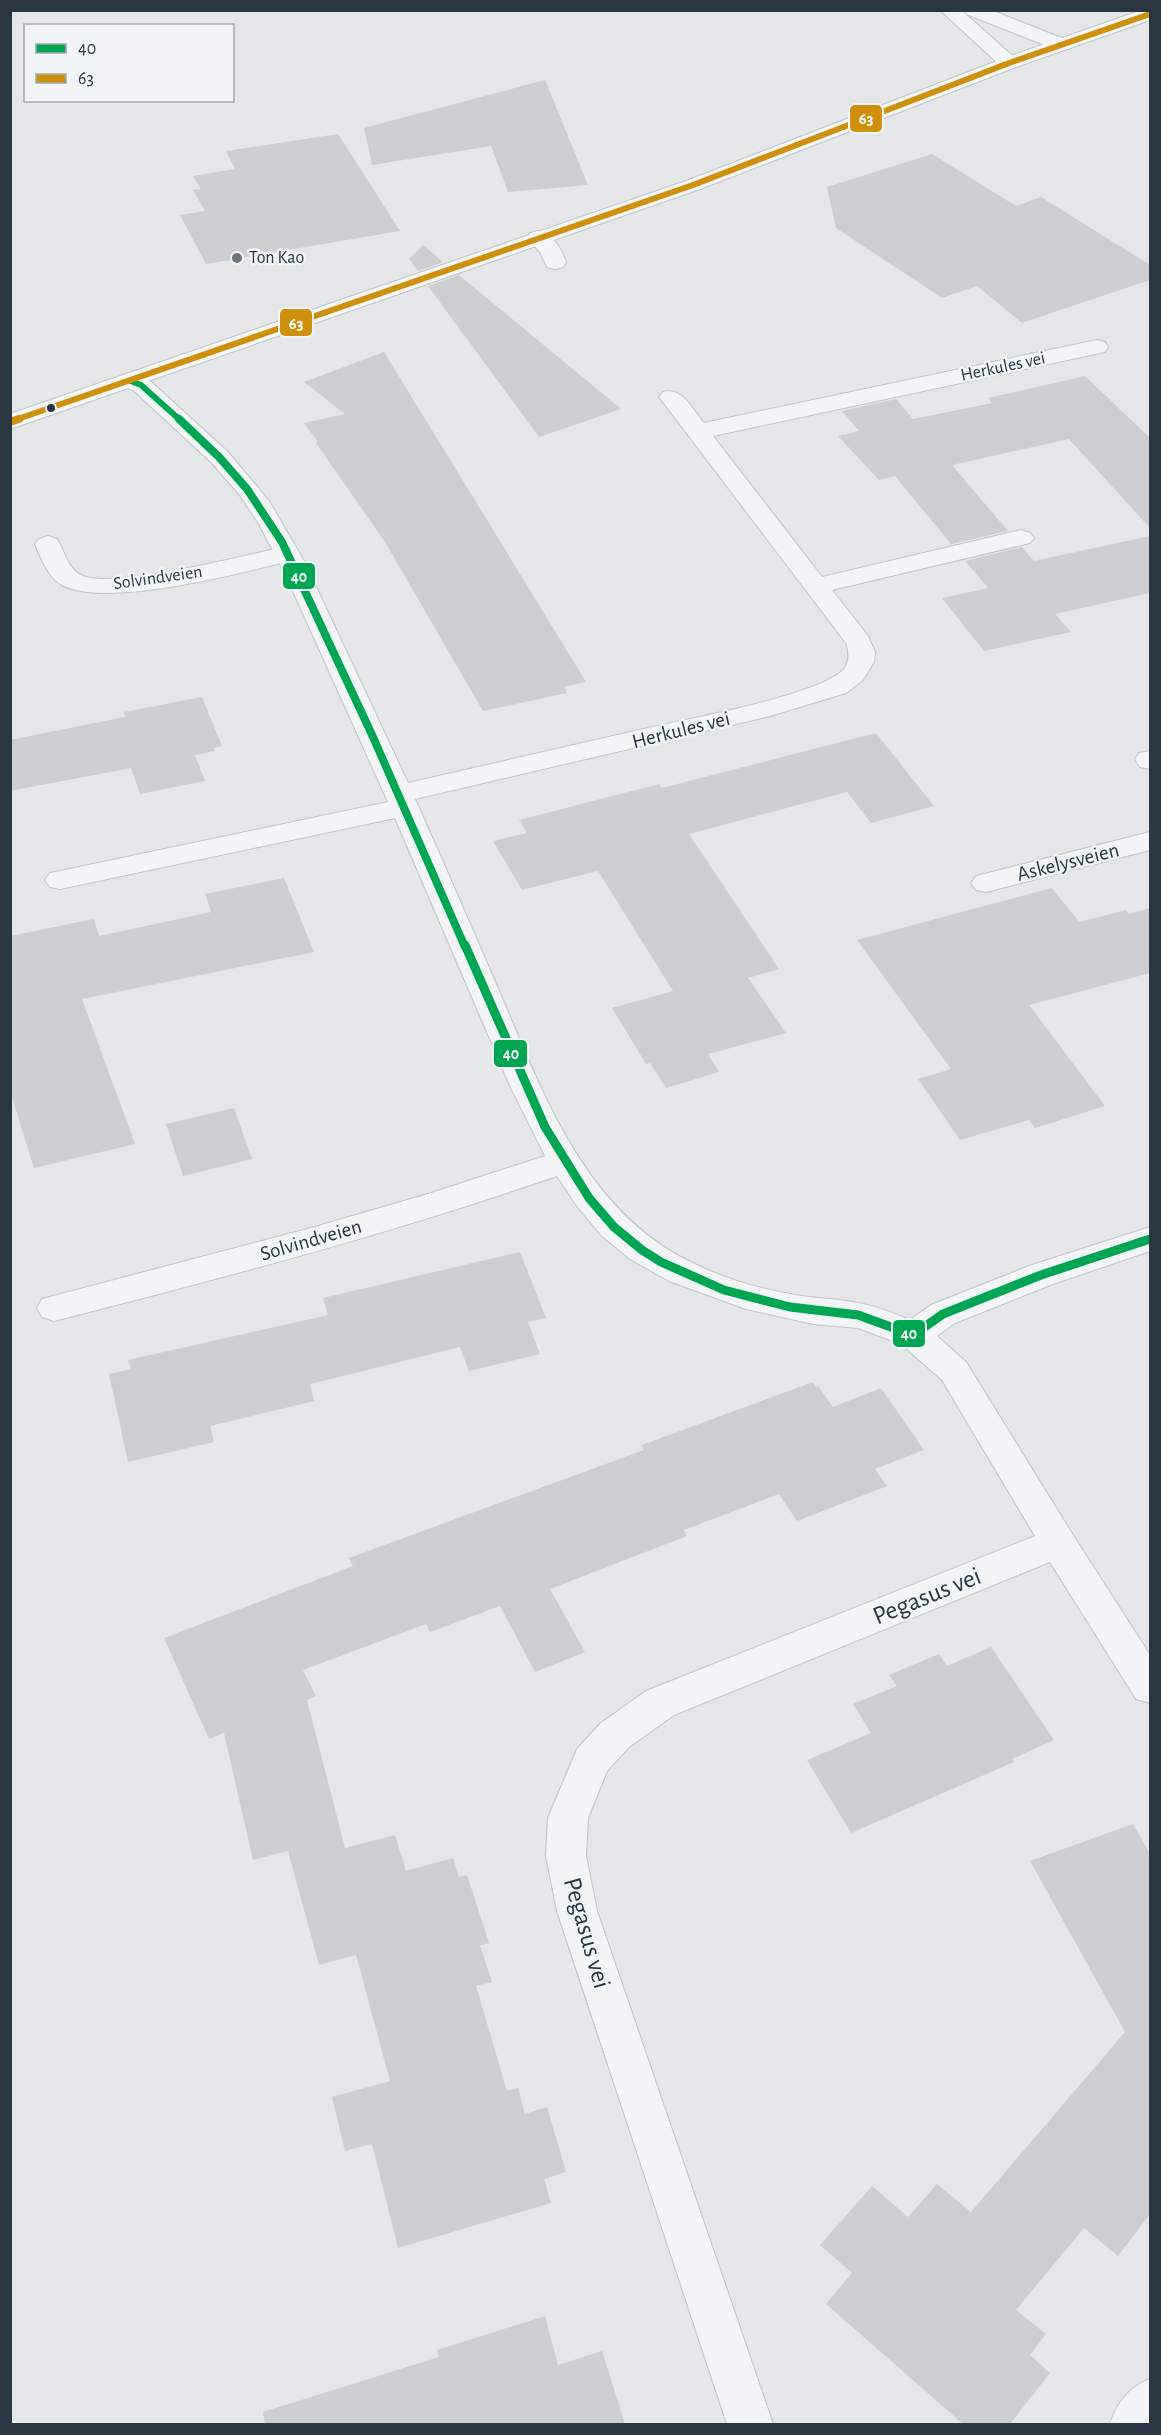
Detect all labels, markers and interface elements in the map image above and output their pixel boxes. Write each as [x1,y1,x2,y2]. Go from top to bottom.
legend [24,24,234,102]
text: 40 [78,40,96,58]
text: 63 [78,70,94,88]
line badge: 63 [849,104,883,133]
text: 63 [859,111,873,127]
place label: Ton Kao [249,249,305,267]
marker: Ton Kao [230,251,244,265]
line badge: 63 [279,308,313,337]
text: 63 [289,316,303,332]
street label: Herkules vei [959,349,1047,385]
unlabelled marker [45,402,57,414]
line badge: 40 [282,562,316,590]
street label: Solvindveien [112,563,204,593]
text: 40 [291,569,307,585]
street label: Herkules vei [630,708,732,752]
street label: Askelysveien [1015,839,1121,885]
line badge: 40 [493,1039,528,1068]
text: 40 [503,1046,519,1062]
street label: Solvindveien [258,1216,364,1264]
line badge: 40 [892,1319,926,1348]
text: 40 [901,1326,917,1342]
street label: Pegasus vei [869,1563,985,1629]
street label: Pegasus vei [559,1875,615,1991]

